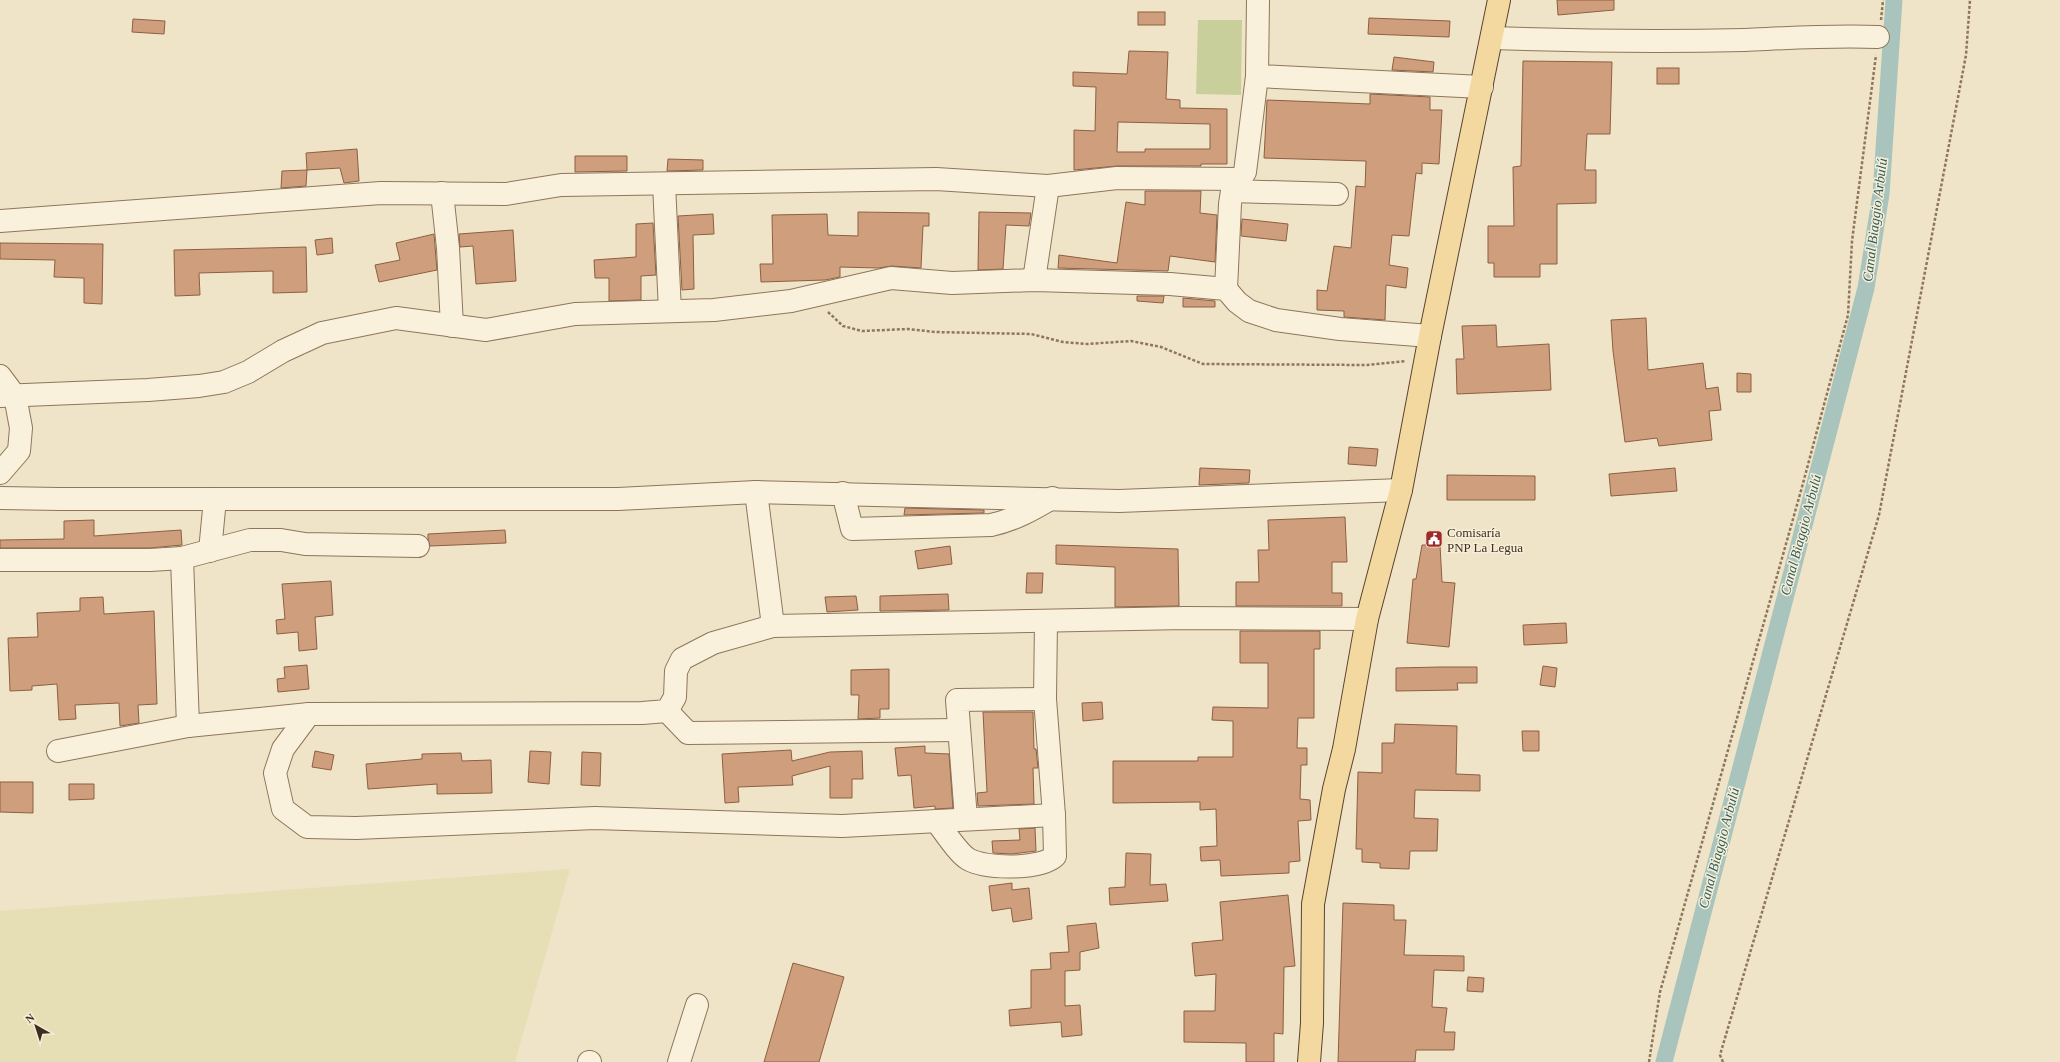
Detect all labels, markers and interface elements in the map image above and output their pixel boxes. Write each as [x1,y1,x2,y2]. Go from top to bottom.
water label: Canal Biaggio Arbulú [1860,157,1890,283]
water label: Canal Biaggio Arbulú [1778,473,1824,597]
place label: Comisaría PNP La Legua [1447,525,1523,555]
public building icon: Comisaría PNP La Legua [1424,529,1444,549]
water label: Canal Biaggio Arbulú [1696,786,1742,910]
north arrow [16,1006,56,1046]
text: N [23,1011,37,1025]

